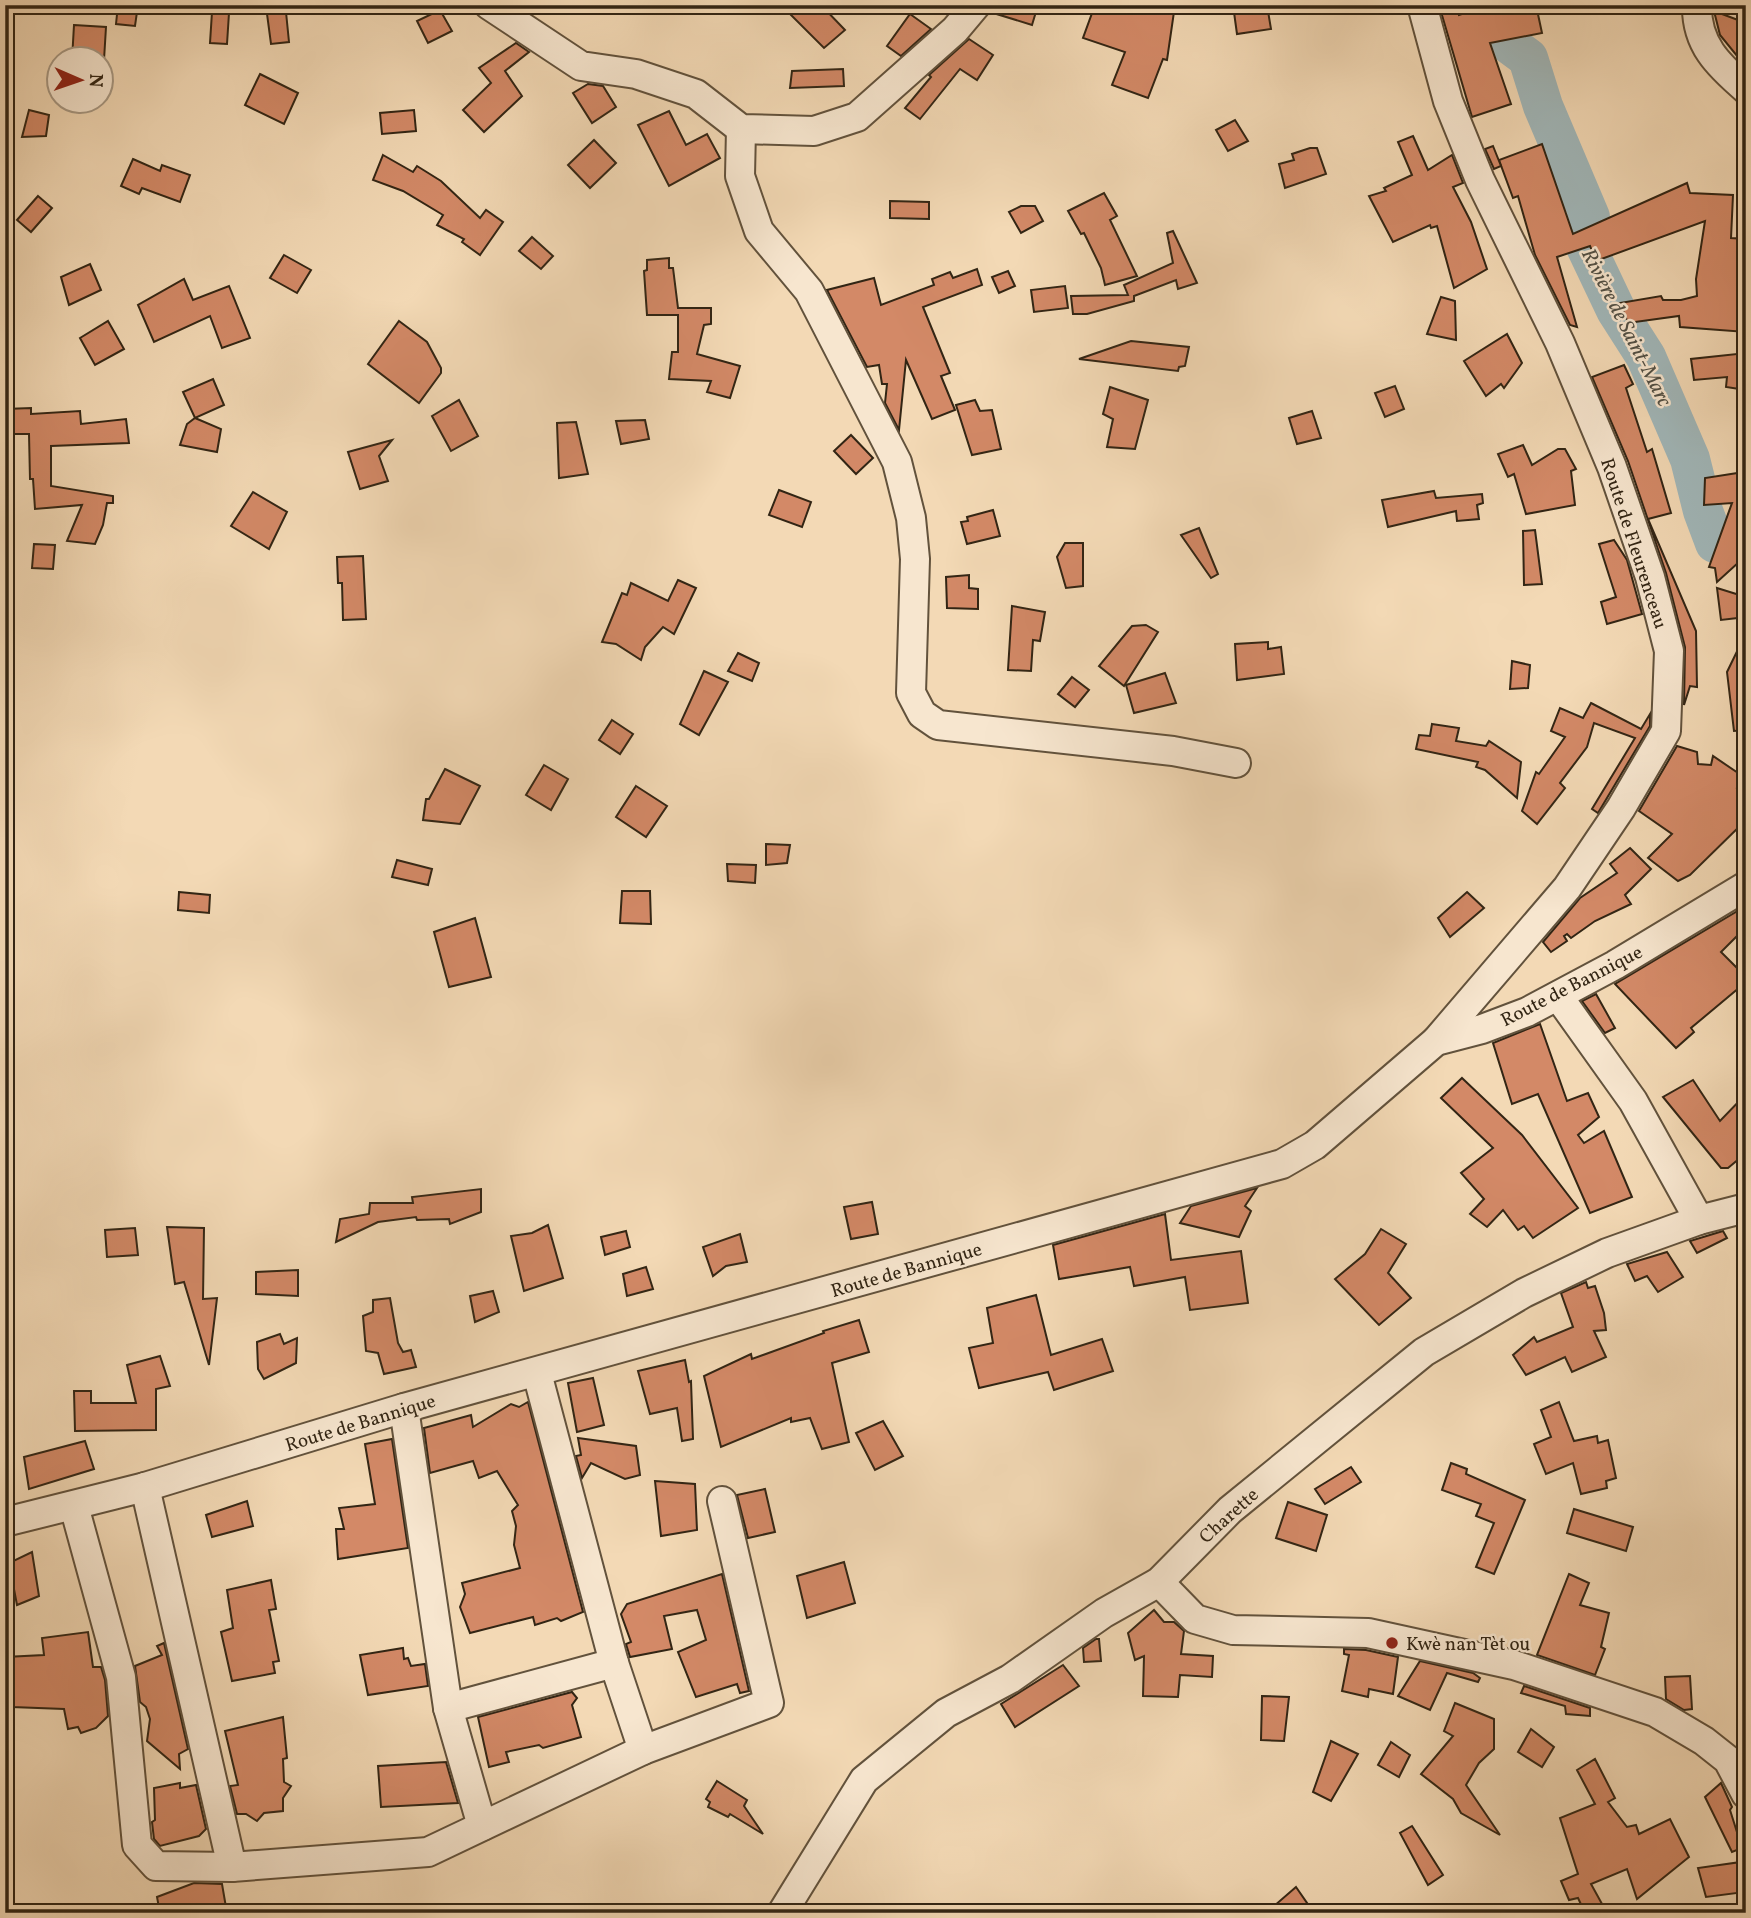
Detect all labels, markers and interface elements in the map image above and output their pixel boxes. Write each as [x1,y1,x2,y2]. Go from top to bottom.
north arrow [46,46,116,116]
text: N [82,73,108,88]
water label: Rivière de Saint-Marc [1573,244,1678,412]
street label: Route de Fleurenceau [1593,455,1673,632]
street label: Route de Bannique [1496,940,1647,1034]
street label: Route de Bannique [828,1237,985,1305]
street label: Route de Bannique [282,1389,439,1459]
street label: Charette [1194,1483,1265,1550]
place label: Kwè nan Tèt ou [1406,1632,1530,1658]
marker: Kwè nan Tèt ou [1384,1635,1400,1651]

